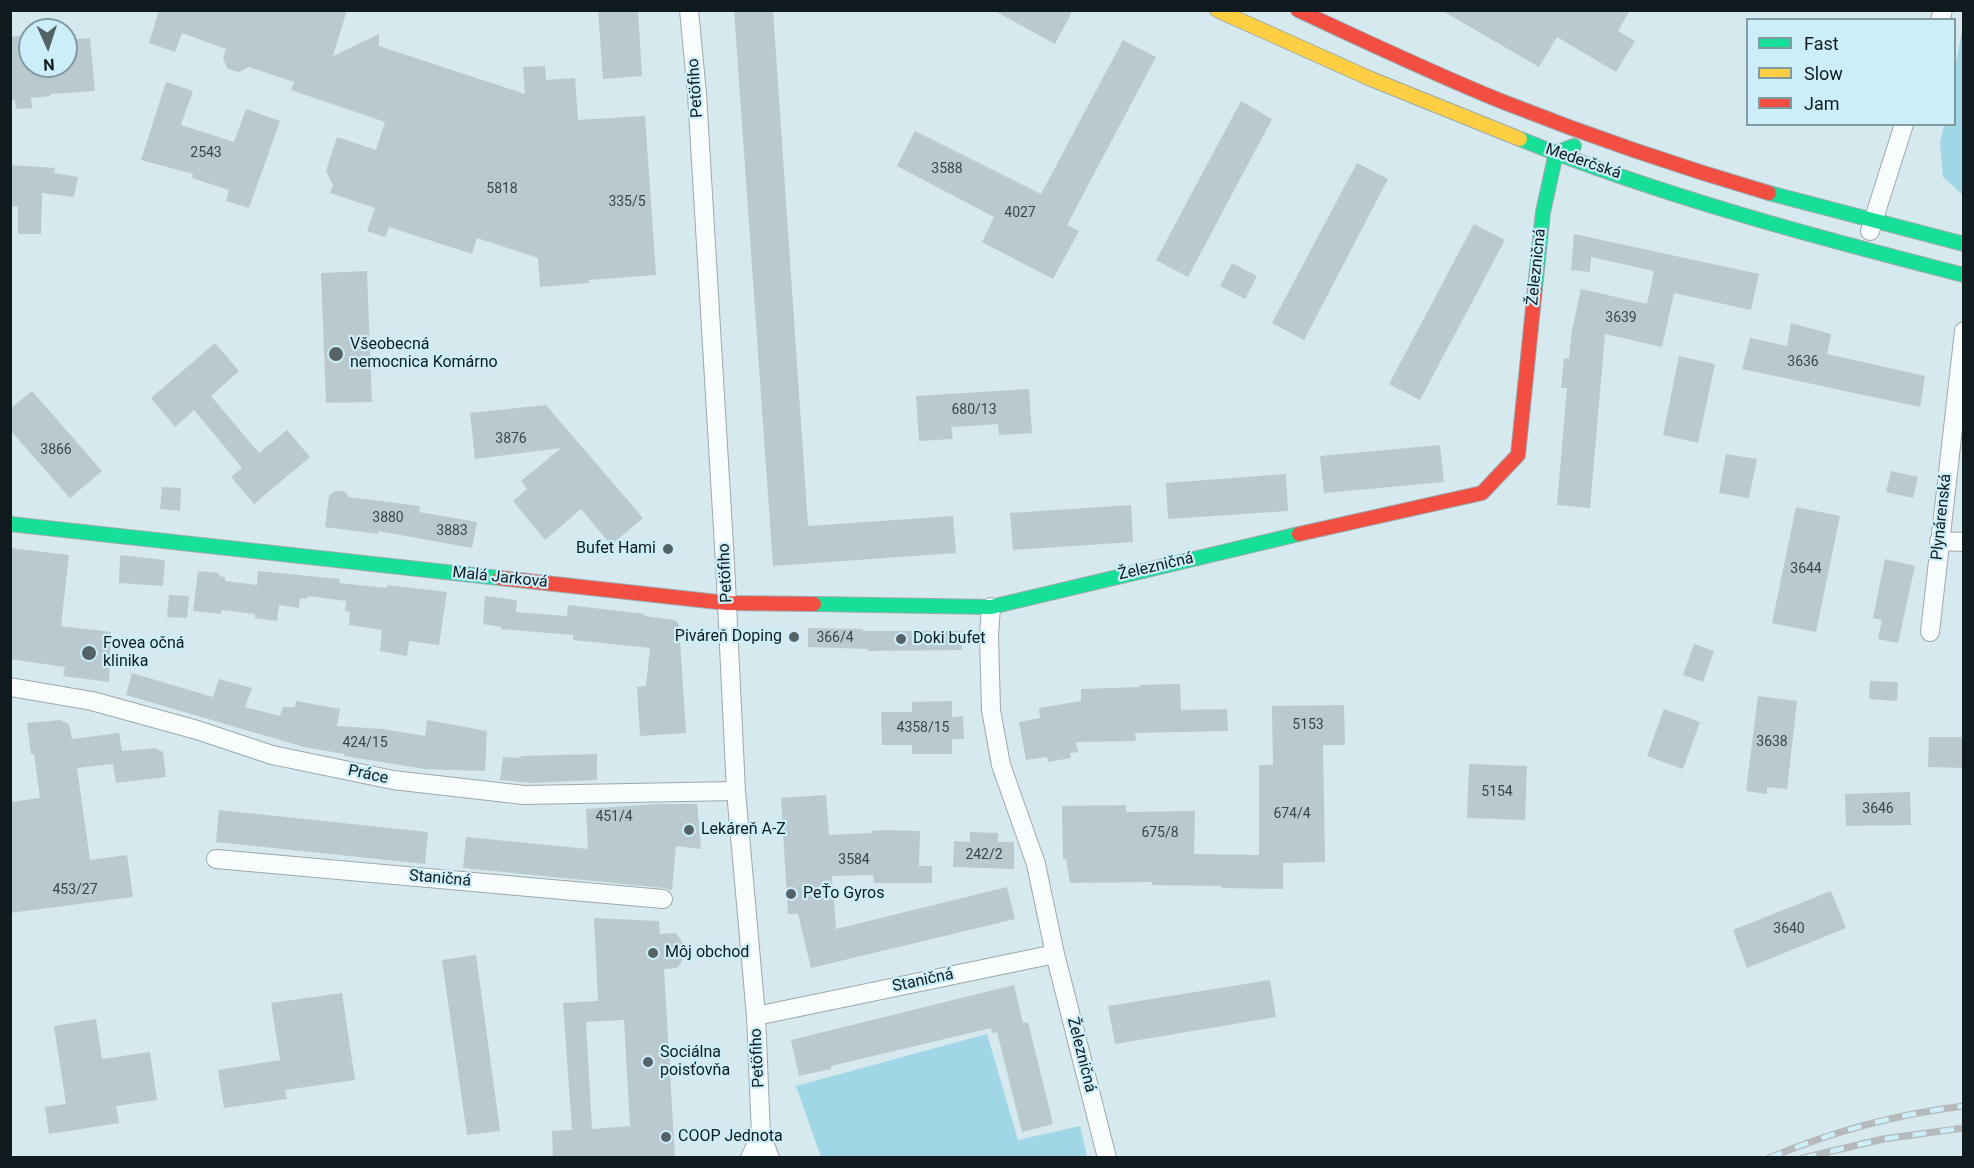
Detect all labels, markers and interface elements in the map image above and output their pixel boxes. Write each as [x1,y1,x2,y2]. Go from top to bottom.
north arrow [18,18,78,78]
legend [1746,18,1956,126]
text: Fast [1804,33,1839,54]
text: N [43,55,55,74]
street label: Petöfiho [684,58,708,118]
text: Slow [1804,63,1843,84]
text: Jam [1804,93,1840,114]
street label: Mederčská [1543,140,1623,184]
house number: 2543 [190,145,222,161]
house number: 3588 [931,161,963,177]
house number: 5818 [486,181,518,197]
house number: 335/5 [608,194,646,210]
house number: 4027 [1004,205,1036,221]
street label: Železničná [1523,228,1551,306]
house number: 3639 [1605,310,1637,326]
place label: Všeobecná nemocnica Komárno [350,335,498,373]
marker: Všeobecná nemocnica Komárno [327,345,345,363]
house number: 3636 [1787,354,1819,370]
house number: 680/13 [951,402,997,418]
house number: 3876 [495,431,527,447]
house number: 3866 [40,442,72,458]
street label: Plynárenská [1928,473,1956,561]
house number: 3880 [372,510,404,526]
house number: 3883 [436,523,468,539]
place label: Bufet Hami [576,539,656,559]
marker: Bufet Hami [661,542,675,556]
street label: Petöfiho [715,543,737,603]
street label: Železničná [1116,549,1196,585]
house number: 3644 [1790,561,1822,577]
street label: Malá Jarková [451,563,549,593]
place label: Piváreň Doping [675,627,782,647]
place label: Doki bufet [913,629,985,649]
marker: Piváreň Doping [787,630,801,644]
house number: 366/4 [816,630,854,646]
marker: Doki bufet [894,632,908,646]
place label: Fovea očná klinika [103,634,185,672]
marker: Fovea očná klinika [80,644,98,662]
house number: 5153 [1292,717,1324,733]
house number: 4358/15 [897,720,949,736]
house number: 3638 [1756,734,1788,750]
house number: 424/15 [342,735,388,751]
street label: Práce [346,761,390,789]
house number: 5154 [1481,784,1513,800]
house number: 3646 [1862,801,1894,817]
house number: 674/4 [1273,806,1311,822]
house number: 451/4 [595,809,633,825]
place label: Lekáreň A-Z [701,820,786,840]
marker: Lekáreň A-Z [682,823,696,837]
house number: 675/8 [1141,825,1179,841]
house number: 242/2 [965,847,1003,863]
house number: 3584 [838,852,870,868]
street label: Staničná [408,867,472,891]
house number: 453/27 [52,882,98,898]
place label: PeŤo Gyros [803,884,884,904]
marker: PeŤo Gyros [784,887,798,901]
house number: 3640 [1773,921,1805,937]
place label: Môj obchod [665,943,749,963]
marker: Môj obchod [646,946,660,960]
street label: Staničná [891,965,955,997]
street label: Železničná [1062,1015,1100,1095]
street label: Petöfiho [747,1028,769,1088]
place label: Sociálna poisťovňa [660,1043,730,1081]
marker: Sociálna poisťovňa [641,1055,655,1069]
place label: COOP Jednota [678,1127,783,1147]
marker: COOP Jednota [659,1130,673,1144]

